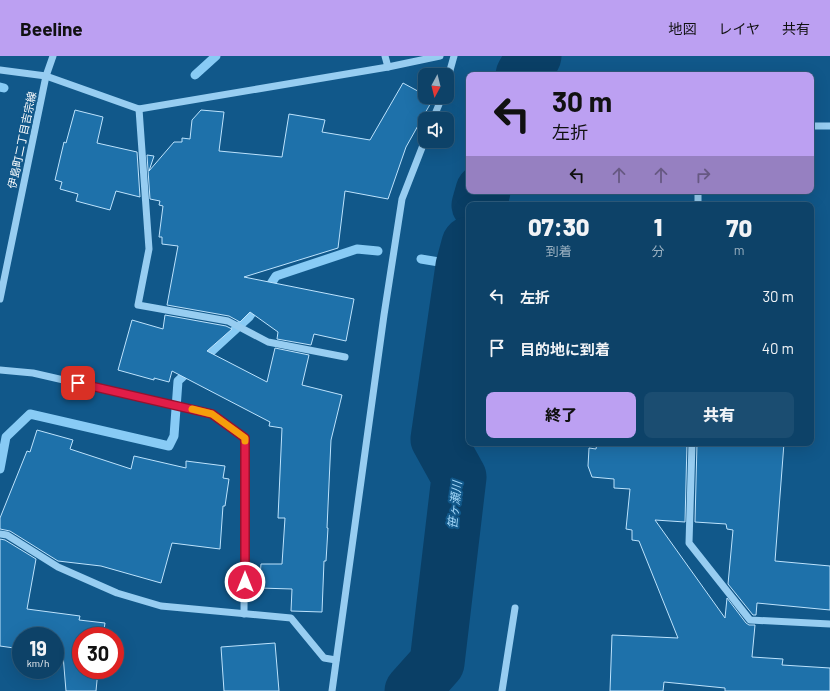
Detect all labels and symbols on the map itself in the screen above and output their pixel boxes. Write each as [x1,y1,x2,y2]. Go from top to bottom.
north arrow [418,68,454,104]
street label: 伊島町二丁目吉宗線 [5,90,38,190]
pin [61,366,95,400]
water label: 笹ヶ瀬川 [445,478,464,530]
position arrow [224,561,266,603]
speed limit sign: 30 [72,627,124,679]

